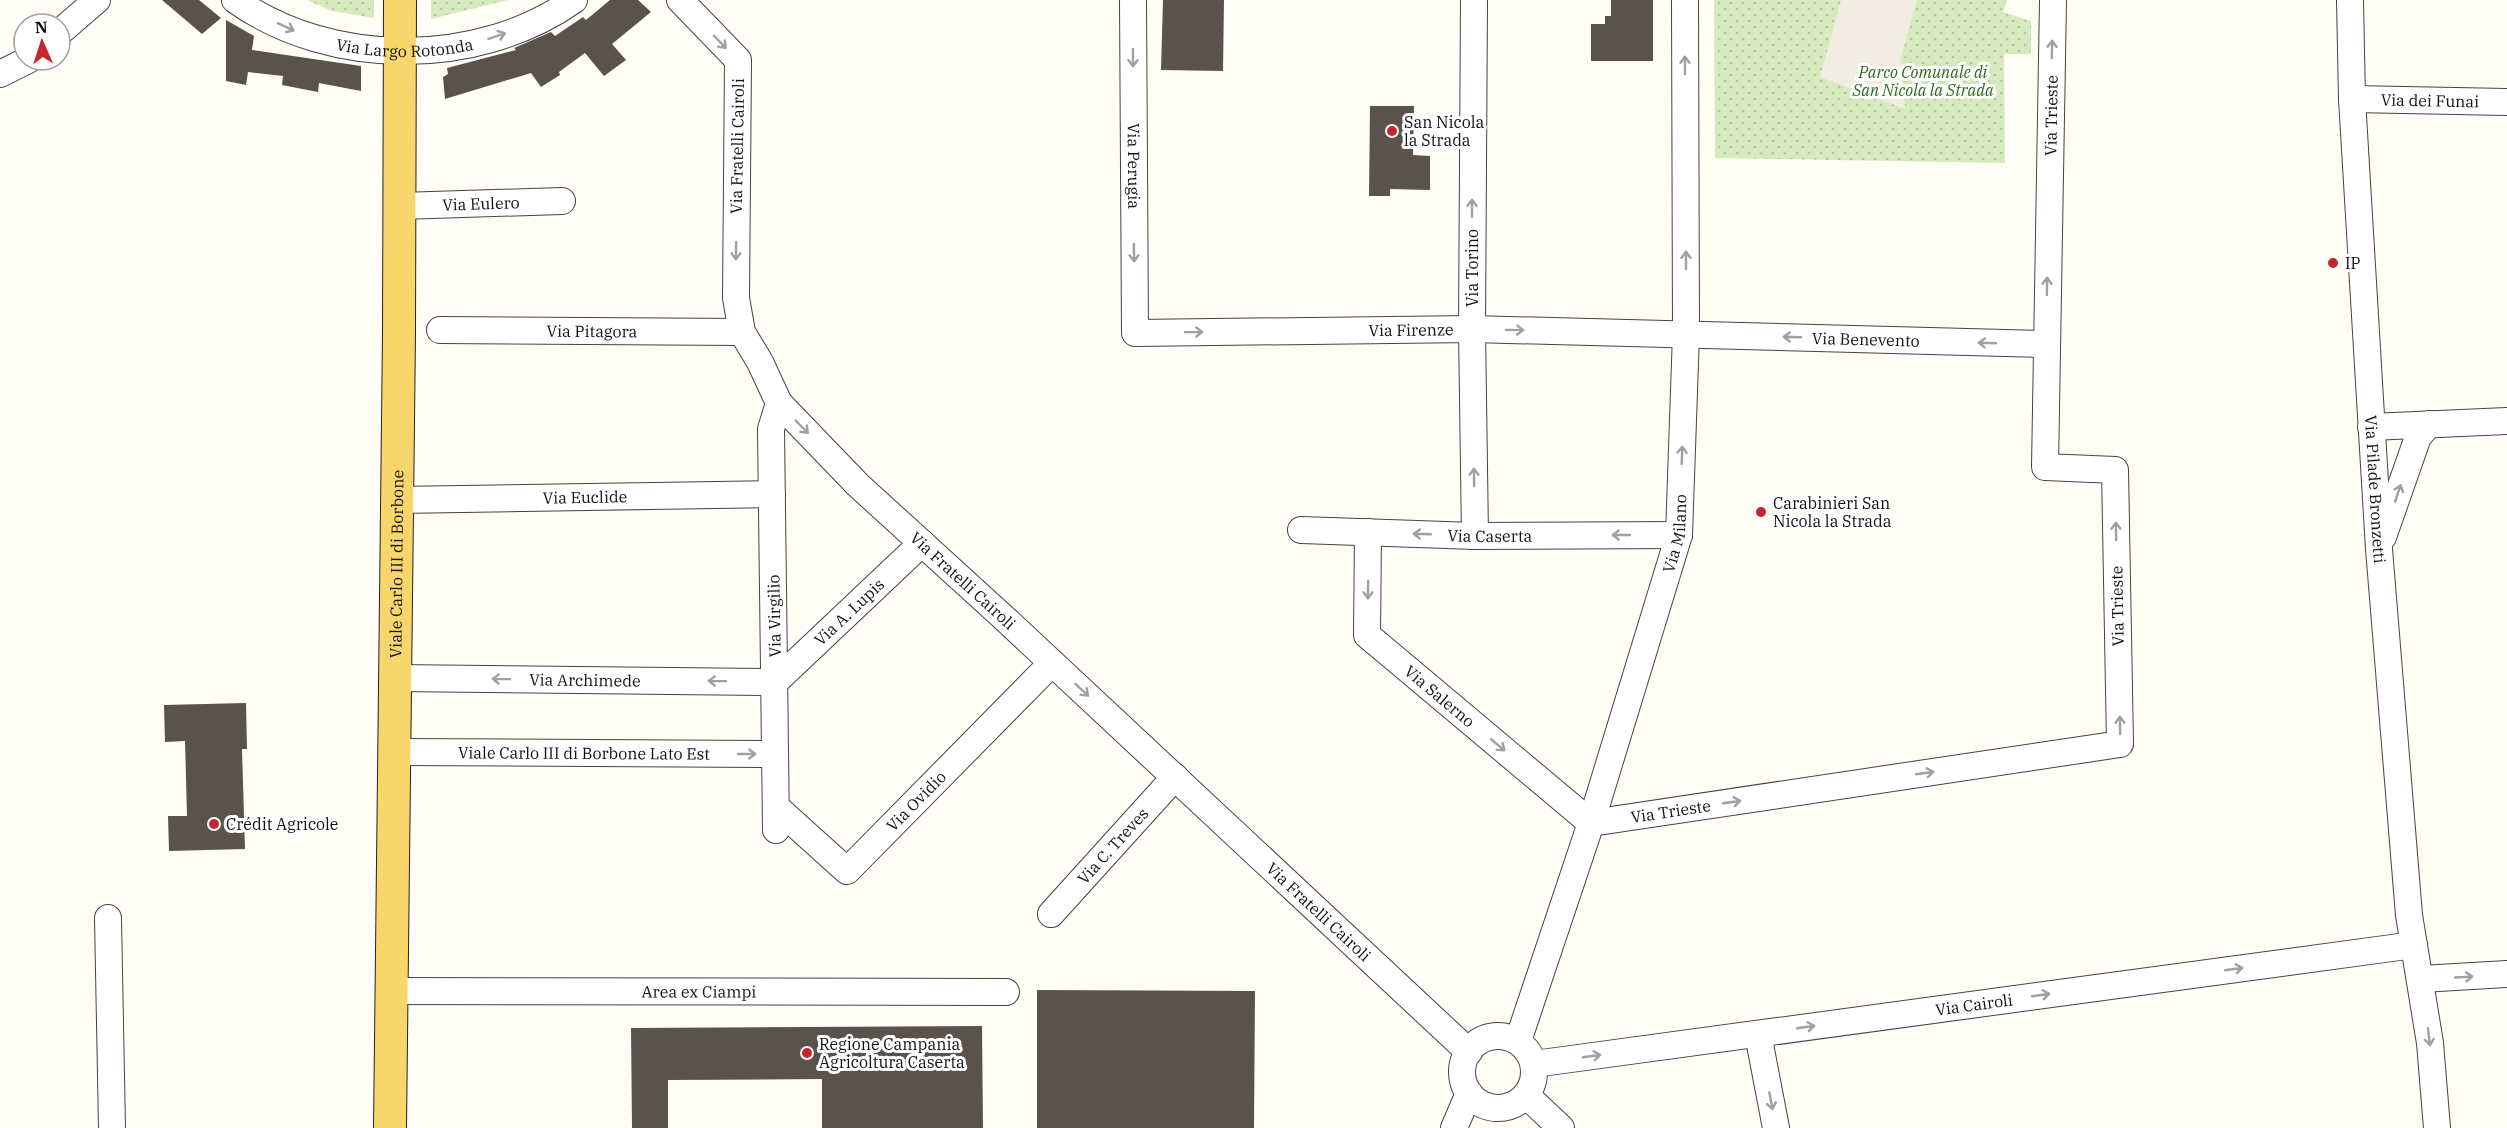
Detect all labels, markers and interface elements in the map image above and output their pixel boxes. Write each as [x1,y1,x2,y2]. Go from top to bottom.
north arrow [12,12,72,72]
text: N [34,17,48,37]
one-way arrow [277,22,295,34]
one-way arrow [487,30,506,41]
street label: Via Largo Rotonda [335,34,475,61]
one-way arrow [713,35,728,50]
one-way arrow [2046,40,2058,60]
one-way arrow [1127,48,1139,68]
one-way arrow [1679,56,1691,76]
park label: Parco Comunale di San Nicola la Strada [1851,62,1994,100]
street label: Via Trieste [2040,75,2062,156]
street label: Via Fratelli Cairoli [726,78,748,214]
street label: Via dei Funai [2381,90,2479,111]
place label: San Nicola la Strada [1404,112,1484,150]
street label: Via Perugia [1124,123,1144,209]
marker: San Nicola la Strada [1385,124,1399,138]
street label: Via Eulero [442,192,520,215]
one-way arrow [1466,198,1478,218]
street label: Via Torino [1462,229,1482,307]
one-way arrow [730,241,742,261]
one-way arrow [1128,243,1140,263]
one-way arrow [1680,251,1692,271]
place label: IP [2345,253,2361,273]
marker: IP [2326,256,2340,270]
one-way arrow [2041,276,2053,296]
street label: Via Firenze [1368,319,1454,340]
street label: Via Pitagora [547,321,638,341]
one-way arrow [1504,324,1524,336]
one-way arrow [1183,326,1203,338]
street label: Via Benevento [1812,328,1920,351]
one-way arrow [1783,331,1803,343]
one-way arrow [1978,337,1998,348]
street label: Via Pilade Bronzetti [2361,415,2390,564]
one-way arrow [795,419,809,434]
one-way arrow [1676,446,1688,466]
one-way arrow [1468,468,1480,488]
street label: Viale Carlo III di Borbone [385,470,407,658]
one-way arrow [2394,484,2405,503]
street label: Via Euclide [543,486,627,508]
place label: Carabinieri San Nicola la Strada [1773,493,1892,531]
street label: Via Milano [1658,494,1690,575]
marker: Carabinieri San Nicola la Strada [1754,505,1768,519]
one-way arrow [2110,521,2122,541]
street label: Via Caserta [1447,525,1533,546]
street label: Via Fratelli Cairoli [906,527,1020,634]
one-way arrow [1412,528,1432,539]
one-way arrow [1611,529,1631,541]
street label: Via Trieste [2106,566,2128,646]
street label: Via Virgilio [763,574,785,658]
street label: Via A. Lupis [810,574,888,650]
one-way arrow [1362,580,1373,600]
street label: Via Salerno [1400,661,1479,731]
street label: Via Archimede [529,669,641,691]
one-way arrow [491,673,511,685]
one-way arrow [707,675,727,687]
one-way arrow [1074,683,1089,697]
one-way arrow [2114,716,2125,736]
one-way arrow [1490,738,1505,752]
street label: Viale Carlo III di Borbone Lato Est [458,742,710,764]
one-way arrow [736,748,756,760]
street label: Via Ovidio [882,767,950,835]
one-way arrow [1914,768,1934,779]
street label: Via Trieste [1629,795,1712,827]
one-way arrow [1722,796,1741,807]
street label: Via C. Treves [1073,803,1152,888]
place label: Crédit Agricole [226,814,338,834]
marker: Crédit Agricole [207,817,221,831]
street label: Via Fratelli Cairoli [1262,858,1375,965]
one-way arrow [2223,964,2243,975]
one-way arrow [2454,971,2474,982]
street label: Area ex Ciampi [642,981,756,1002]
street label: Via Cairoli [1934,989,2014,1020]
one-way arrow [2030,990,2050,1001]
one-way arrow [1795,1022,1815,1033]
one-way arrow [2424,1027,2435,1046]
place label: Regione Campania Agricoltura Caserta [819,1034,965,1072]
marker: Regione Campania Agricoltura Caserta [800,1046,814,1060]
one-way arrow [1581,1051,1601,1062]
one-way arrow [1766,1091,1777,1111]

